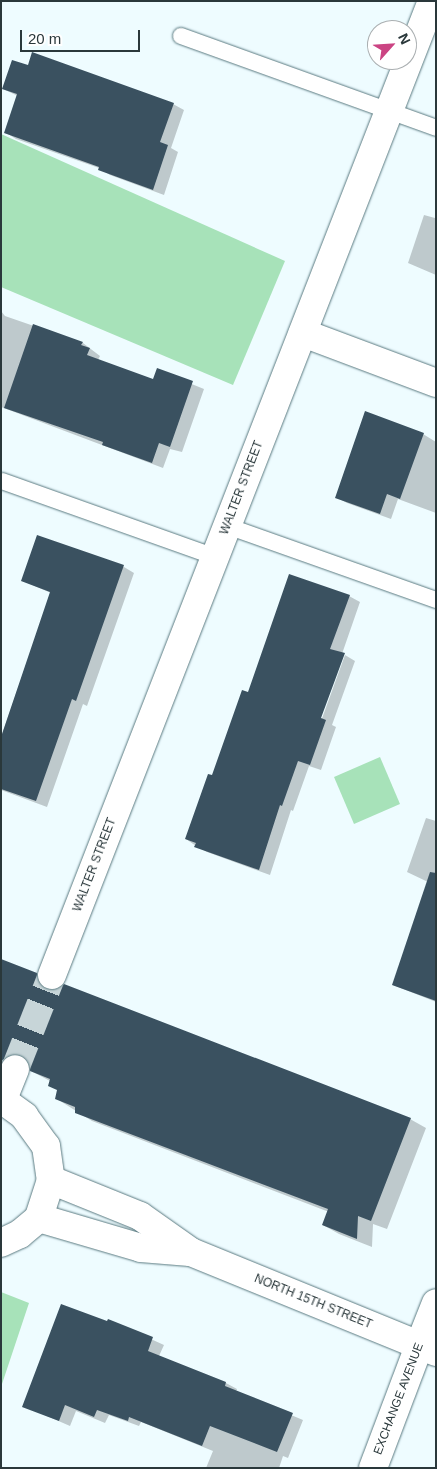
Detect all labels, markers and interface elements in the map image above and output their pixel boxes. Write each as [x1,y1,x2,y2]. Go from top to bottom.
scale bar [22,20,142,52]
north arrow [367,20,417,70]
text: 20 m [28,30,61,47]
text: N [395,31,414,47]
street label: WALTER STREET [217,439,267,537]
street label: WALTER STREET [70,816,120,914]
street label: NORTH 15TH STREET [252,1272,374,1332]
street label: EXCHANGE AVENUE [371,1341,427,1457]

